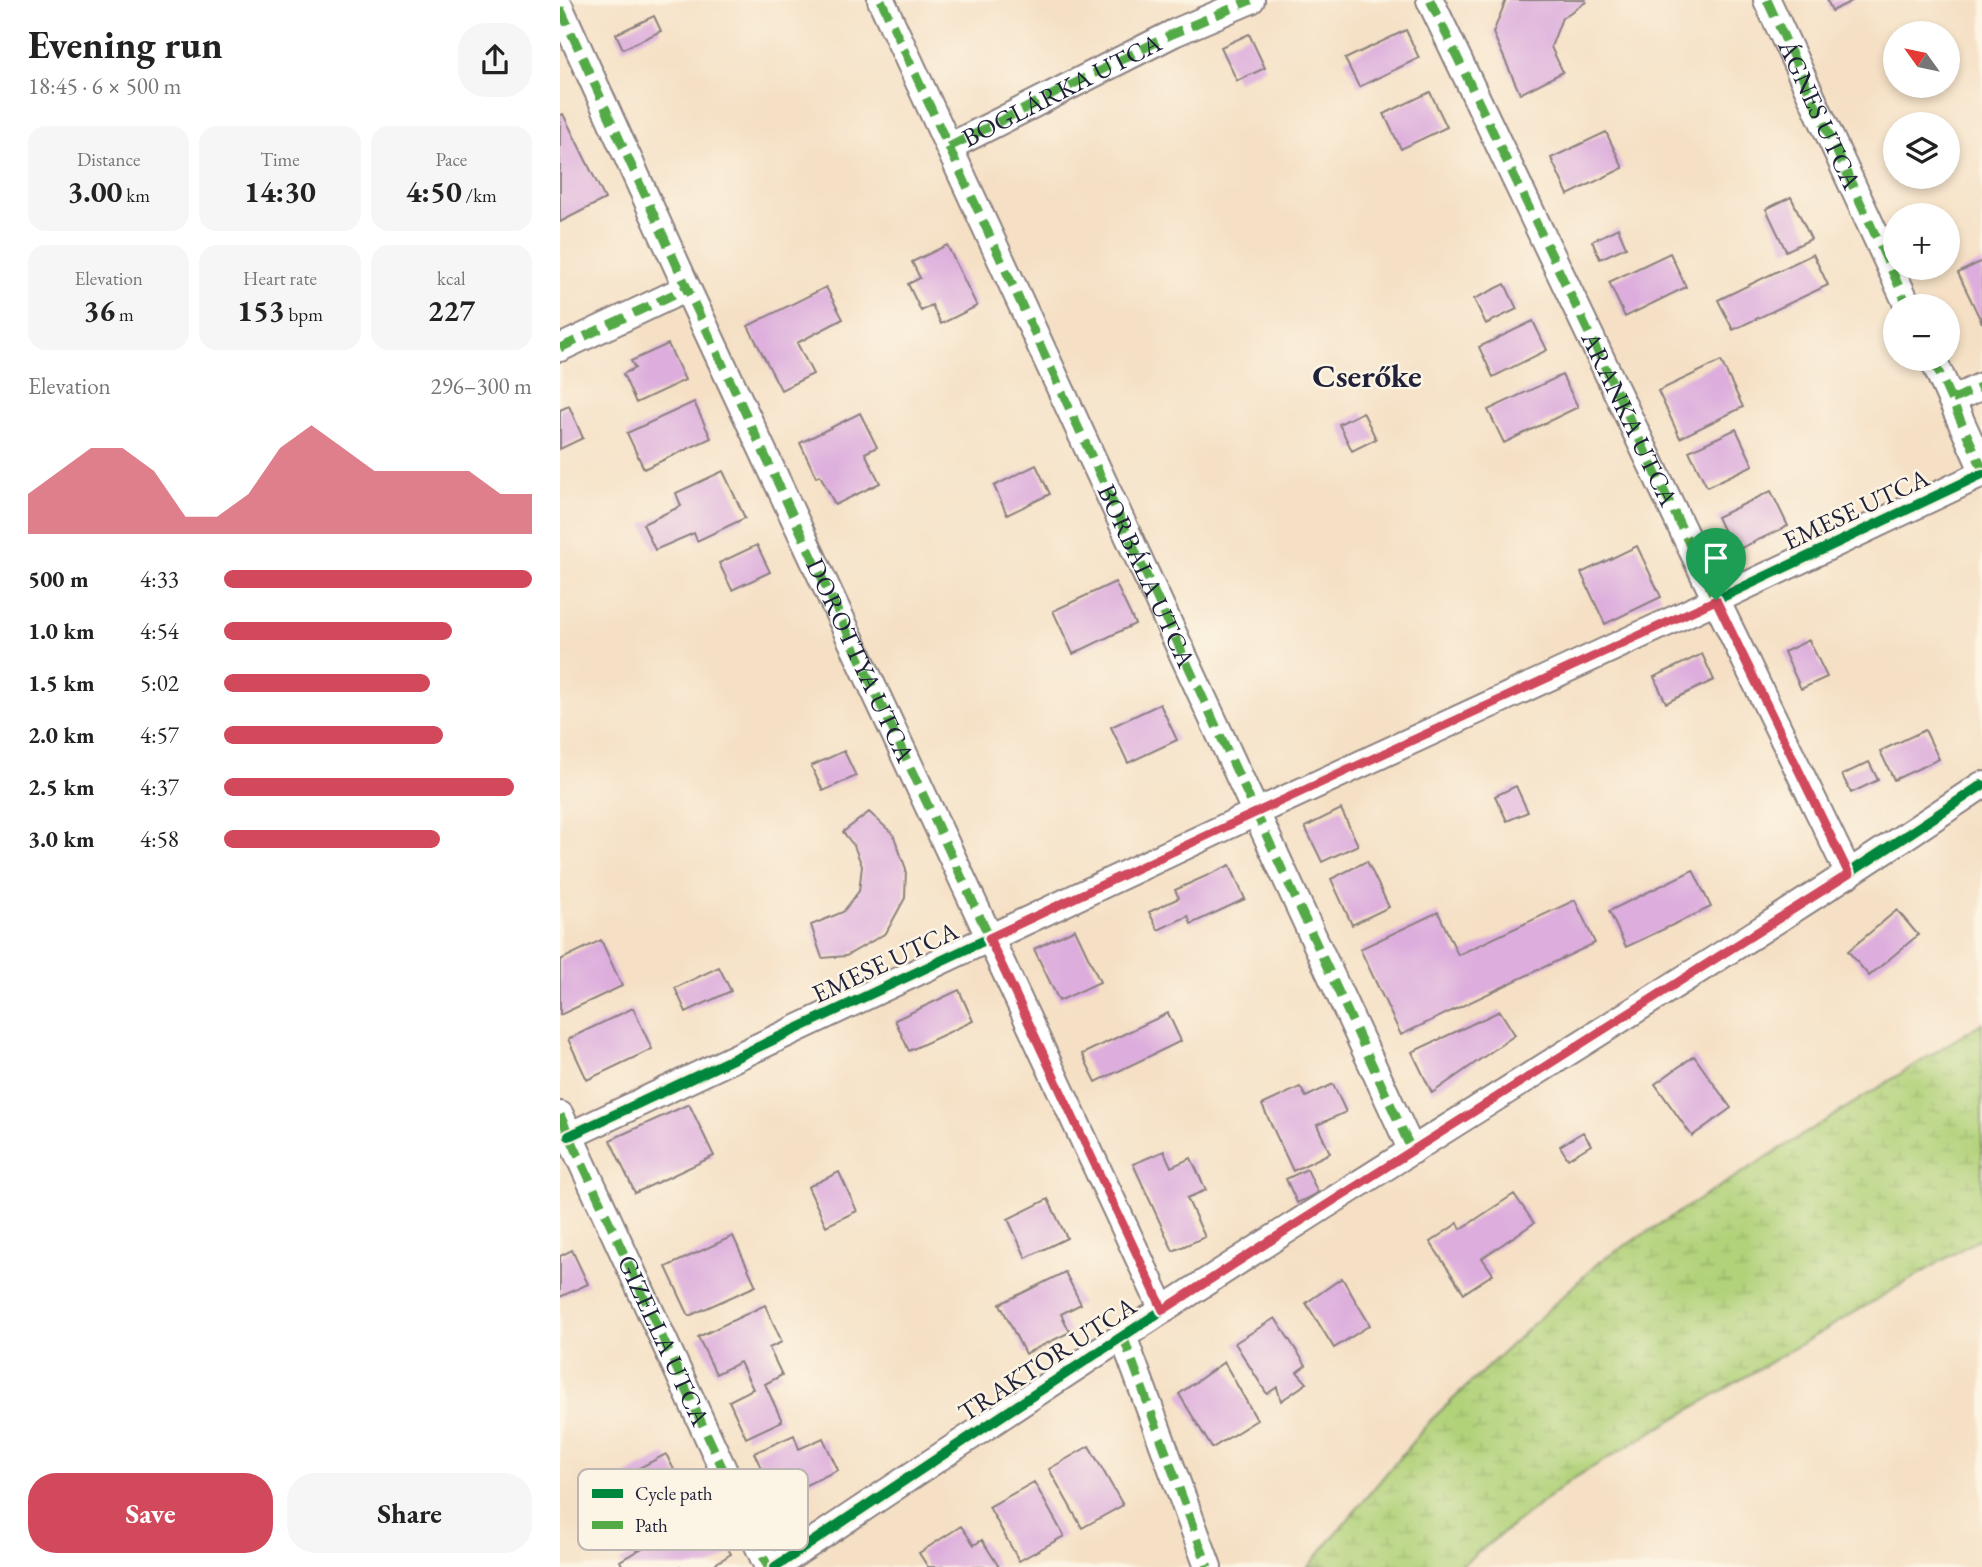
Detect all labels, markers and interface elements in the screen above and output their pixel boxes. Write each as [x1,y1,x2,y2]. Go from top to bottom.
text: Evening run [28,20,223,69]
north arrow [1883,21,1960,98]
map controls [1883,21,1960,371]
button: share [458,23,532,97]
street label: BOGLÁRKA UTCA [956,25,1168,155]
street label: ÁGNES UTCA [1770,33,1869,196]
text: 18:45 · 6 × 500 m [28,71,181,101]
button: layers [1883,112,1960,189]
text: Distance [77,147,140,172]
text: Time [260,147,300,172]
text: Pace [435,147,467,172]
text: 3.00 [67,172,122,211]
text: 14:30 [244,172,316,211]
text: 4:50 [406,172,462,211]
text: km [122,183,150,208]
text: /km [462,183,497,208]
button: + [1883,203,1960,280]
text: Elevation [74,266,143,291]
text: Heart rate [243,266,317,291]
text: kcal [437,266,466,291]
text: 36 [83,291,115,330]
text: 153 [237,291,285,330]
text: 227 [428,291,475,330]
button: − [1883,294,1960,371]
text: m [115,302,134,327]
text: bpm [285,302,323,327]
street label: ARANKA UTCA [1573,325,1686,513]
district label: Cserőke [1312,354,1422,397]
text: Elevation [28,371,111,401]
text: 296–300 m [431,371,532,401]
street label: EMESE UTCA [1778,460,1935,558]
street label: BORBÁLA UTCA [1090,479,1204,674]
pin [1686,528,1746,600]
icon: arrive [1697,539,1735,577]
street label: DOROTTYA UTCA [798,553,923,769]
text: 500 m [28,564,89,594]
text: 4:33 [140,564,179,594]
text: 1.0 km [28,616,95,646]
text: 4:54 [140,616,179,646]
text: 1.5 km [28,668,95,698]
text: 5:02 [140,668,179,698]
text: 2.0 km [28,720,95,750]
text: 4:57 [140,720,179,750]
text: 2.5 km [28,772,95,802]
text: 4:37 [140,772,179,802]
text: 3.0 km [28,824,95,854]
text: 4:58 [140,824,179,854]
street label: EMESE UTCA [807,913,964,1011]
street label: GIZELLA UTCA [610,1249,718,1432]
street label: TRAKTOR UTCA [951,1288,1143,1429]
legend [578,1469,808,1550]
button: Save [28,1473,273,1553]
button: Share [287,1473,532,1553]
text: Cycle path [635,1481,713,1506]
text: Path [635,1513,668,1538]

